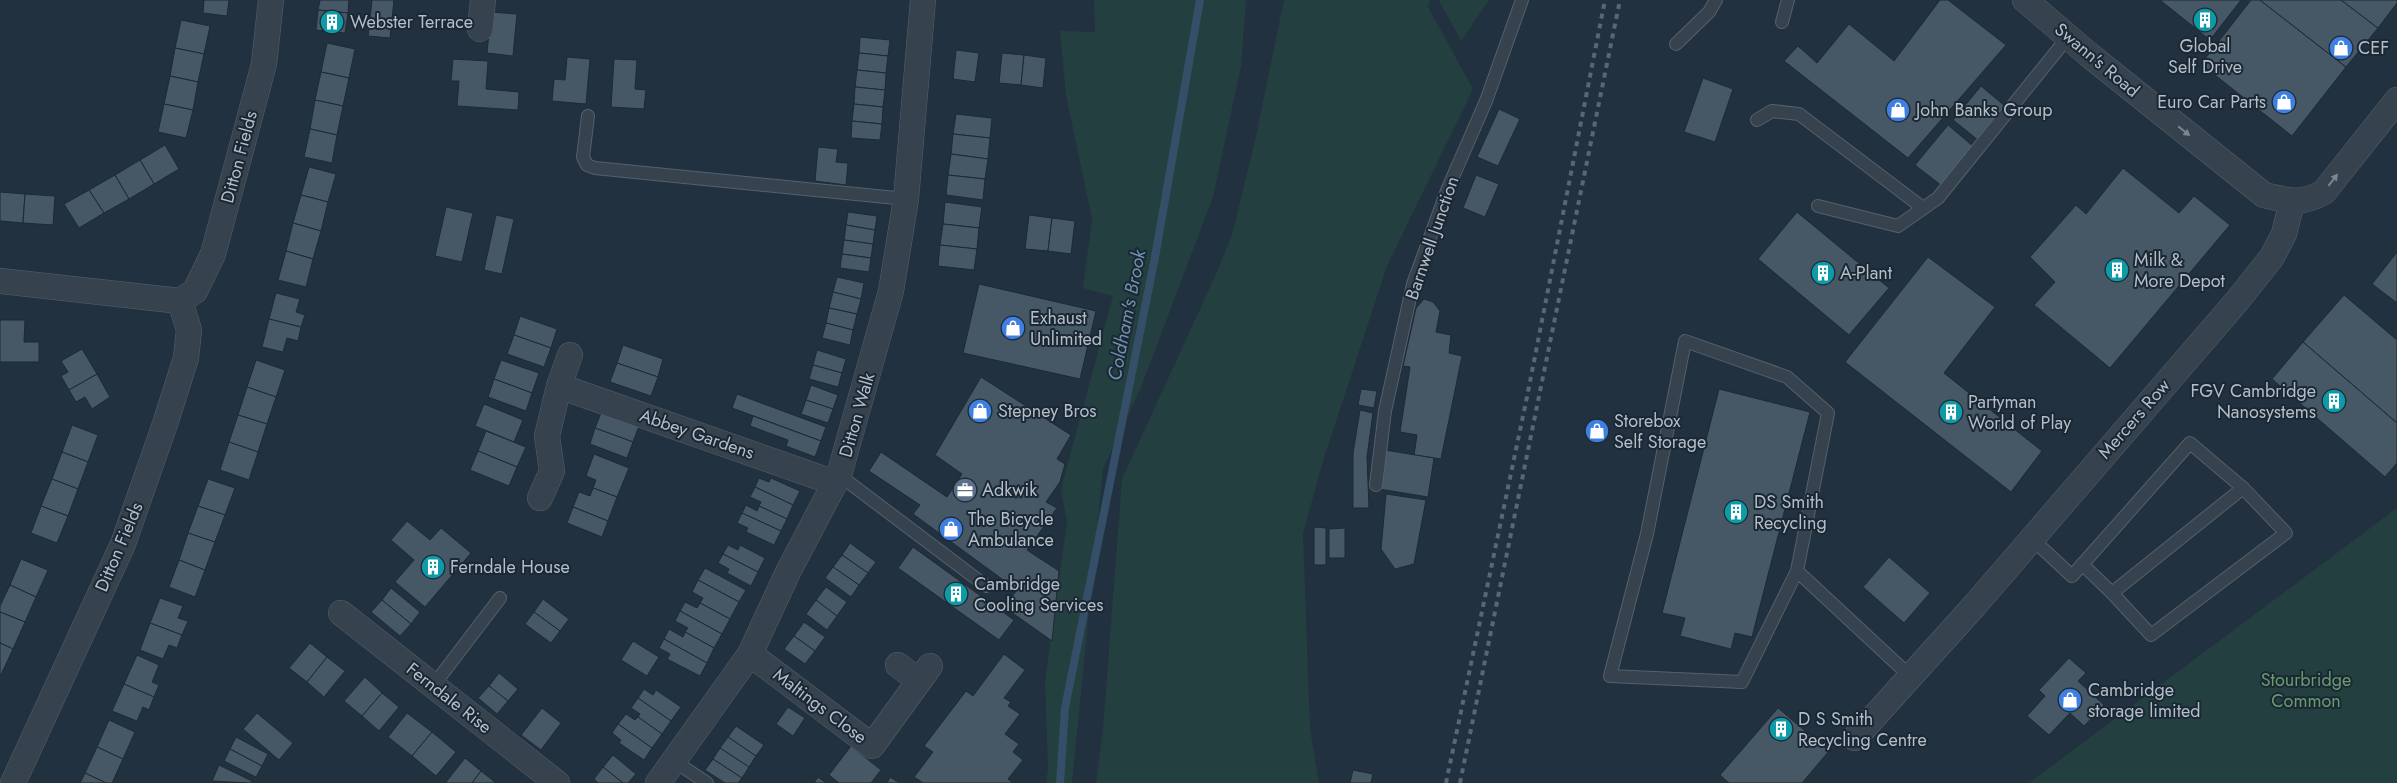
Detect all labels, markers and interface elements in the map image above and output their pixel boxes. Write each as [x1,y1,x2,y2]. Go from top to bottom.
building icon: Global Self Drive [2192,7,2218,33]
building icon: Webster Terrace [319,9,345,35]
place label: Webster Terrace [350,9,473,35]
street label: Swann's Road [2049,17,2145,103]
place label: Global Self Drive [2168,33,2242,80]
shop icon: CEF [2328,35,2354,61]
place label: CEF [2358,35,2389,61]
place label: Euro Car Parts [2157,89,2266,115]
shop icon: Euro Car Parts [2271,89,2297,115]
shop icon: John Banks Group [1885,97,1911,123]
place label: John Banks Group [1914,97,2053,123]
street label: Ditton Fields [214,108,264,206]
one-way arrow [2177,126,2190,137]
street label: Barnwell Junction [1399,173,1465,303]
one-way arrow [2327,174,2338,187]
water label: Coldham's Brook [1101,247,1153,383]
place label: Milk & More Depot [2134,247,2226,294]
building icon: Milk & More Depot [2104,257,2130,283]
building icon: A-Plant [1810,260,1836,286]
place label: A-Plant [1840,260,1893,286]
place label: Exhaust Unlimited [1030,305,1102,352]
shop icon: Exhaust Unlimited [1000,315,1026,341]
street label: Ditton Walk [833,370,882,460]
street label: Mercers Row [2092,373,2177,465]
place label: FGV Cambridge Nanosystems [2190,378,2316,425]
building icon: FGV Cambridge Nanosystems [2321,388,2347,414]
place label: Partyman World of Play [1968,389,2071,436]
shop icon: Stepney Bros [967,398,993,424]
place label: Stepney Bros [998,398,1097,424]
building icon: Partyman World of Play [1938,399,1964,425]
street label: Abbey Gardens [636,402,758,466]
place label: Storebox Self Storage [1614,408,1706,455]
shop icon: Storebox Self Storage [1584,418,1610,444]
office icon: Adkwik [952,477,978,503]
place label: Adkwik [982,477,1037,503]
place label: DS Smith Recycling [1754,489,1827,536]
street label: Ditton Fields [89,498,149,596]
building icon: DS Smith Recycling [1723,499,1749,525]
place label: The Bicycle Ambulance [968,506,1054,553]
shop icon: The Bicycle Ambulance [938,516,964,542]
building icon: Ferndale House [420,554,446,580]
place label: Ferndale House [450,554,570,580]
place label: Cambridge Cooling Services [974,571,1104,618]
building icon: Cambridge Cooling Services [943,581,969,607]
street label: Ferndale Rise [401,656,497,740]
street label: Maltings Close [768,662,872,750]
park label: Stourbridge Common [2261,667,2351,714]
place label: Cambridge storage limited [2088,677,2201,724]
shop icon: Cambridge storage limited [2057,687,2083,713]
place label: D S Smith Recycling Centre [1798,706,1927,753]
building icon: D S Smith Recycling Centre [1768,716,1794,742]

